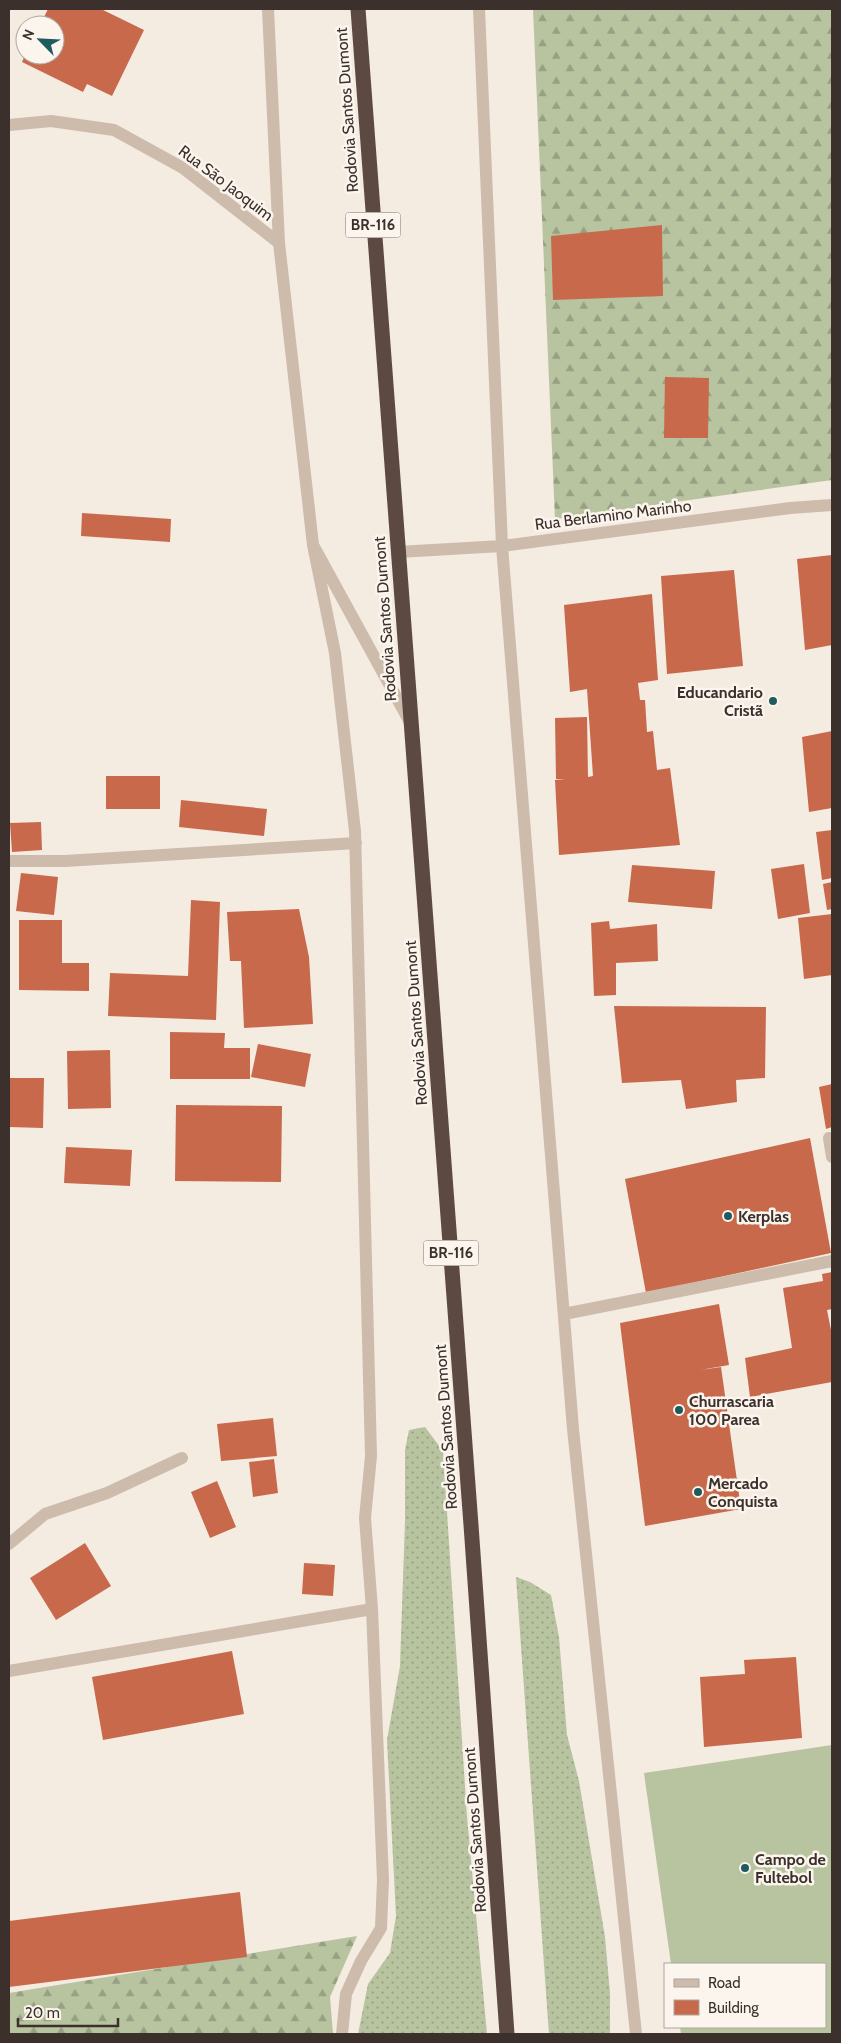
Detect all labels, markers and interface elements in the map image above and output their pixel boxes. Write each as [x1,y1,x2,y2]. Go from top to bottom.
north arrow [15,15,65,65]
street label: Rodovia Santos Dumont [332,26,362,193]
text: N [18,27,38,43]
street label: Rua São Jaoquim [175,141,277,225]
road number: BR-116 [346,212,400,238]
street label: Rua Berlamino Marinho [534,496,693,534]
street label: Rodovia Santos Dumont [370,535,400,702]
place label: Educandario Cristã [677,683,763,720]
marker: Educandario Cristã [767,695,779,707]
street label: Rodovia Santos Dumont [401,939,431,1106]
place label: Kerplas [738,1207,789,1226]
marker: Kerplas [722,1210,734,1222]
road number: BR-116 [424,1240,478,1266]
street label: Rodovia Santos Dumont [431,1343,461,1510]
place label: Churrascaria 100 Parea [689,1392,774,1429]
marker: Churrascaria 100 Parea [673,1404,685,1416]
place label: Mercado Conquista [708,1474,778,1511]
marker: Mercado Conquista [692,1486,704,1498]
street label: Rodovia Santos Dumont [460,1746,490,1913]
place label: Campo de Fultebol [755,1850,826,1887]
marker: Campo de Fultebol [739,1862,751,1874]
legend [664,1963,826,2028]
text: Road [708,1974,741,1992]
scale bar [18,1996,118,2028]
text: Building [708,1999,759,2017]
text: 20 m [25,2004,60,2022]

